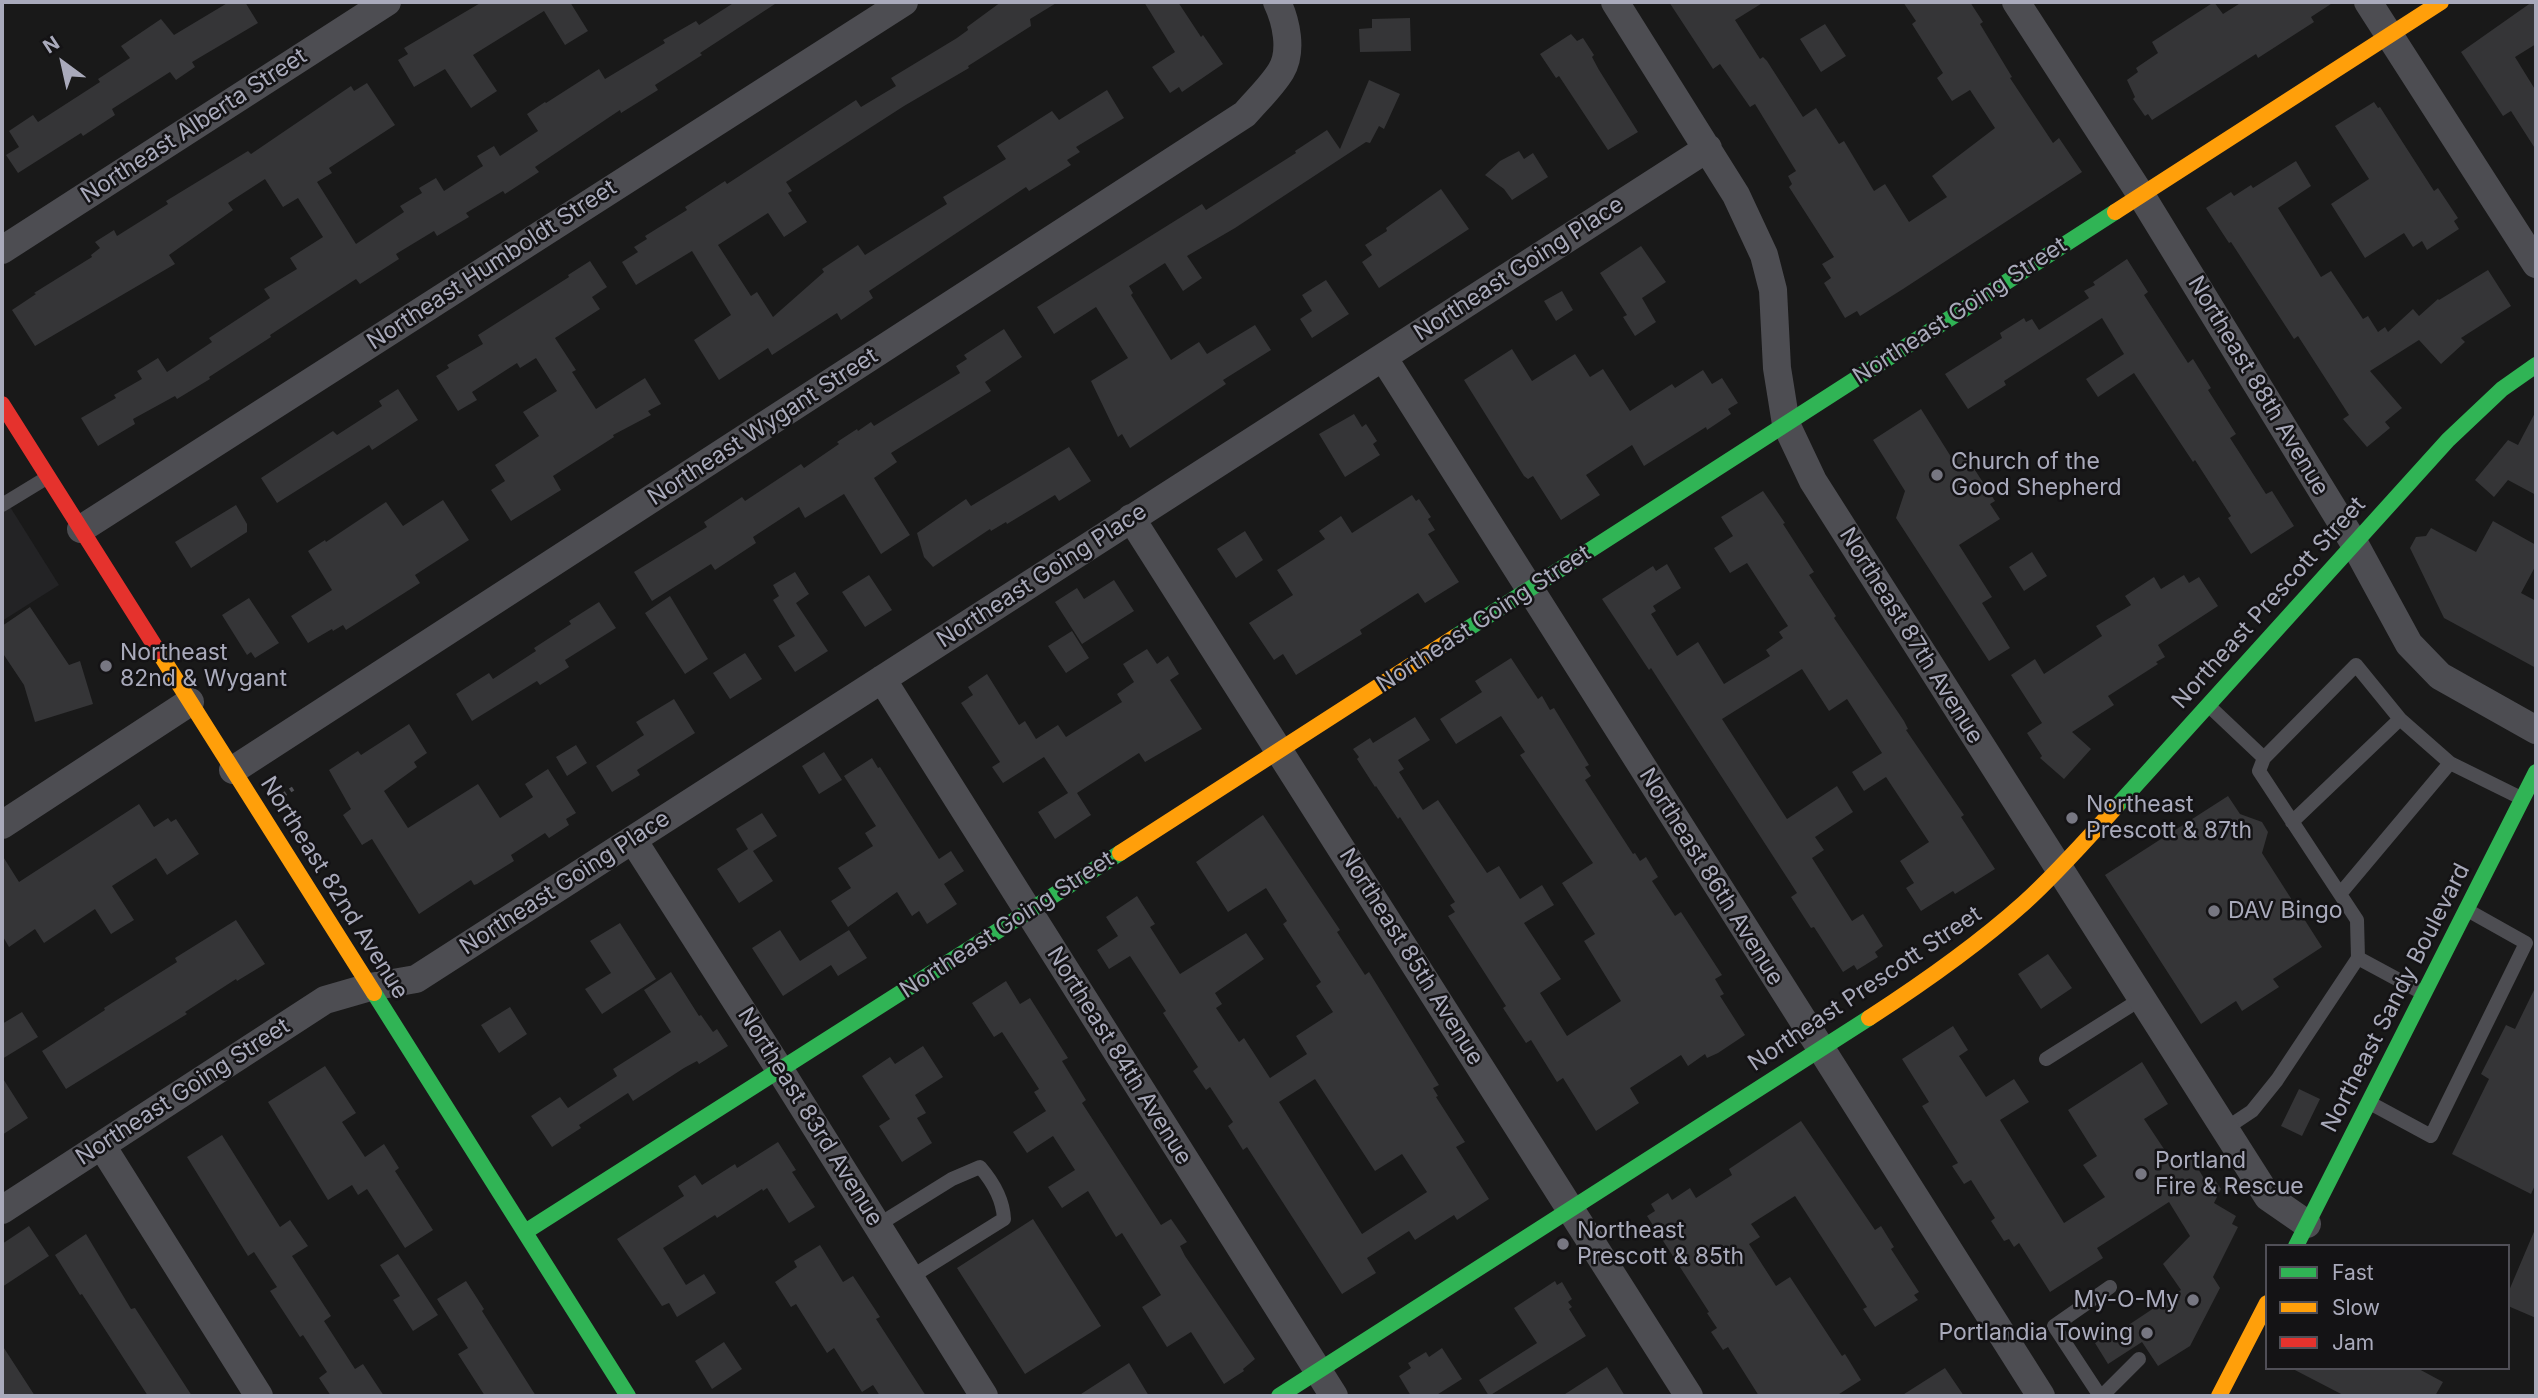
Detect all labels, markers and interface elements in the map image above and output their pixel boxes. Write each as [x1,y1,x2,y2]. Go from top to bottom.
north arrow [28,28,98,98]
text: N [39,31,64,59]
street label: Northeast Alberta Street [76,43,312,209]
street label: Northeast Humboldt Street [362,174,622,356]
street label: Northeast Going Place [1409,191,1629,347]
street label: Northeast Going Street [1848,231,2072,391]
street label: Northeast 88th Avenue [2182,271,2334,501]
street label: Northeast Wygant Street [643,342,883,512]
place label: Church of the Good Shepherd [1951,448,2122,502]
marker: Church of the Good Shepherd [1929,467,1945,483]
street label: Northeast Prescott Street [2167,491,2371,715]
street label: Northeast Going Place [932,498,1152,654]
street label: Northeast 87th Avenue [1833,523,1989,749]
street label: Northeast Going Street [1372,539,1596,699]
place label: Northeast 82nd & Wygant [120,639,287,693]
marker: Northeast 82nd & Wygant [98,658,114,674]
street label: Northeast 86th Avenue [1633,763,1789,991]
street label: Northeast 82nd Avenue [254,772,414,1004]
place label: Northeast Prescott & 87th [2086,791,2252,845]
street label: Northeast Going Place [455,805,675,961]
marker: Northeast Prescott & 87th [2064,810,2080,826]
street label: Northeast 85th Avenue [1333,843,1489,1071]
street label: Northeast Going Street [895,845,1119,1005]
street label: Northeast Sandy Boulevard [2316,859,2476,1137]
place label: DAV Bingo [2228,897,2343,925]
street label: Northeast Prescott Street [1743,901,1987,1077]
marker: DAV Bingo [2206,903,2222,919]
street label: Northeast 84th Avenue [1041,942,1197,1170]
street label: Northeast 83rd Avenue [732,1003,888,1231]
street label: Northeast Going Street [71,1012,295,1172]
place label: Portland Fire & Rescue [2155,1147,2304,1201]
marker: Portland Fire & Rescue [2133,1166,2149,1182]
place label: Northeast Prescott & 85th [1577,1217,1744,1271]
marker: Northeast Prescott & 85th [1555,1236,1571,1252]
legend [2265,1244,2510,1370]
text: Fast [2332,1260,2374,1285]
place label: My-O-My [2074,1286,2179,1314]
marker: My-O-My [2185,1292,2201,1308]
text: Slow [2332,1295,2380,1320]
place label: Portlandia Towing [1938,1319,2133,1347]
marker: Portlandia Towing [2139,1325,2155,1341]
text: Jam [2332,1330,2374,1355]

